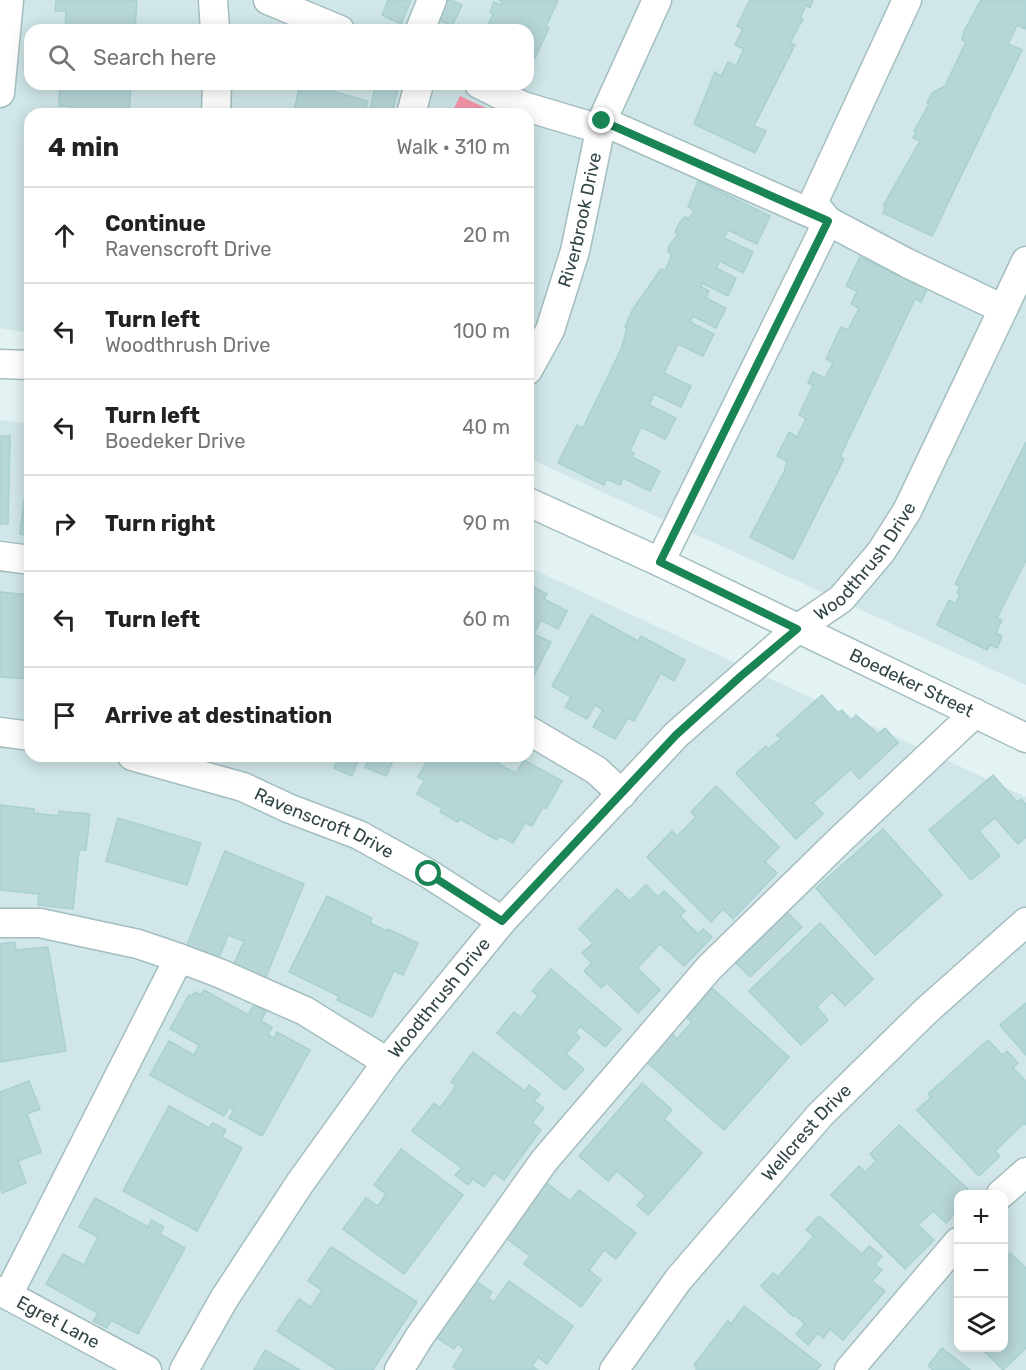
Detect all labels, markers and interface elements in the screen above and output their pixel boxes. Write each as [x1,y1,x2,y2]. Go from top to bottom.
search box [24,24,534,90]
icon: search [45,41,78,74]
text: Search here [93,44,216,71]
route end [588,107,614,133]
text: 4 min [48,132,119,163]
text: Walk · 310 m [396,135,510,159]
street label: Riverbrook Drive [553,151,606,290]
text: Continue [105,210,206,237]
icon: ahead [48,219,81,252]
text: 20 m [463,223,510,247]
text: Ravenscroft Drive [105,237,272,261]
text: Turn left [105,306,200,333]
icon: left [48,315,81,348]
text: 100 m [453,319,510,343]
text: Woodthrush Drive [105,333,271,357]
text: Turn left [105,402,200,429]
icon: left [48,411,81,444]
text: 40 m [462,415,510,439]
text: Boedeker Drive [105,429,245,453]
street label: Woodthrush Drive [810,499,921,625]
icon: right [48,507,81,540]
text: Turn right [105,510,215,537]
text: 90 m [463,511,510,535]
icon: left [48,603,81,636]
text: Turn left [105,606,200,633]
text: 60 m [463,607,510,631]
street label: Boedeker Street [846,644,977,722]
icon: arrive [48,699,81,732]
text: Arrive at destination [105,702,332,729]
street label: Ravenscroft Drive [251,783,398,863]
route start [415,860,441,886]
street label: Woodthrush Drive [384,933,495,1063]
street label: Wellcrest Drive [757,1079,856,1186]
map controls [954,1190,1008,1352]
button: + [954,1190,1008,1244]
button: − [954,1244,1008,1298]
street label: Egret Lane [13,1291,103,1353]
button: layers [954,1298,1008,1352]

